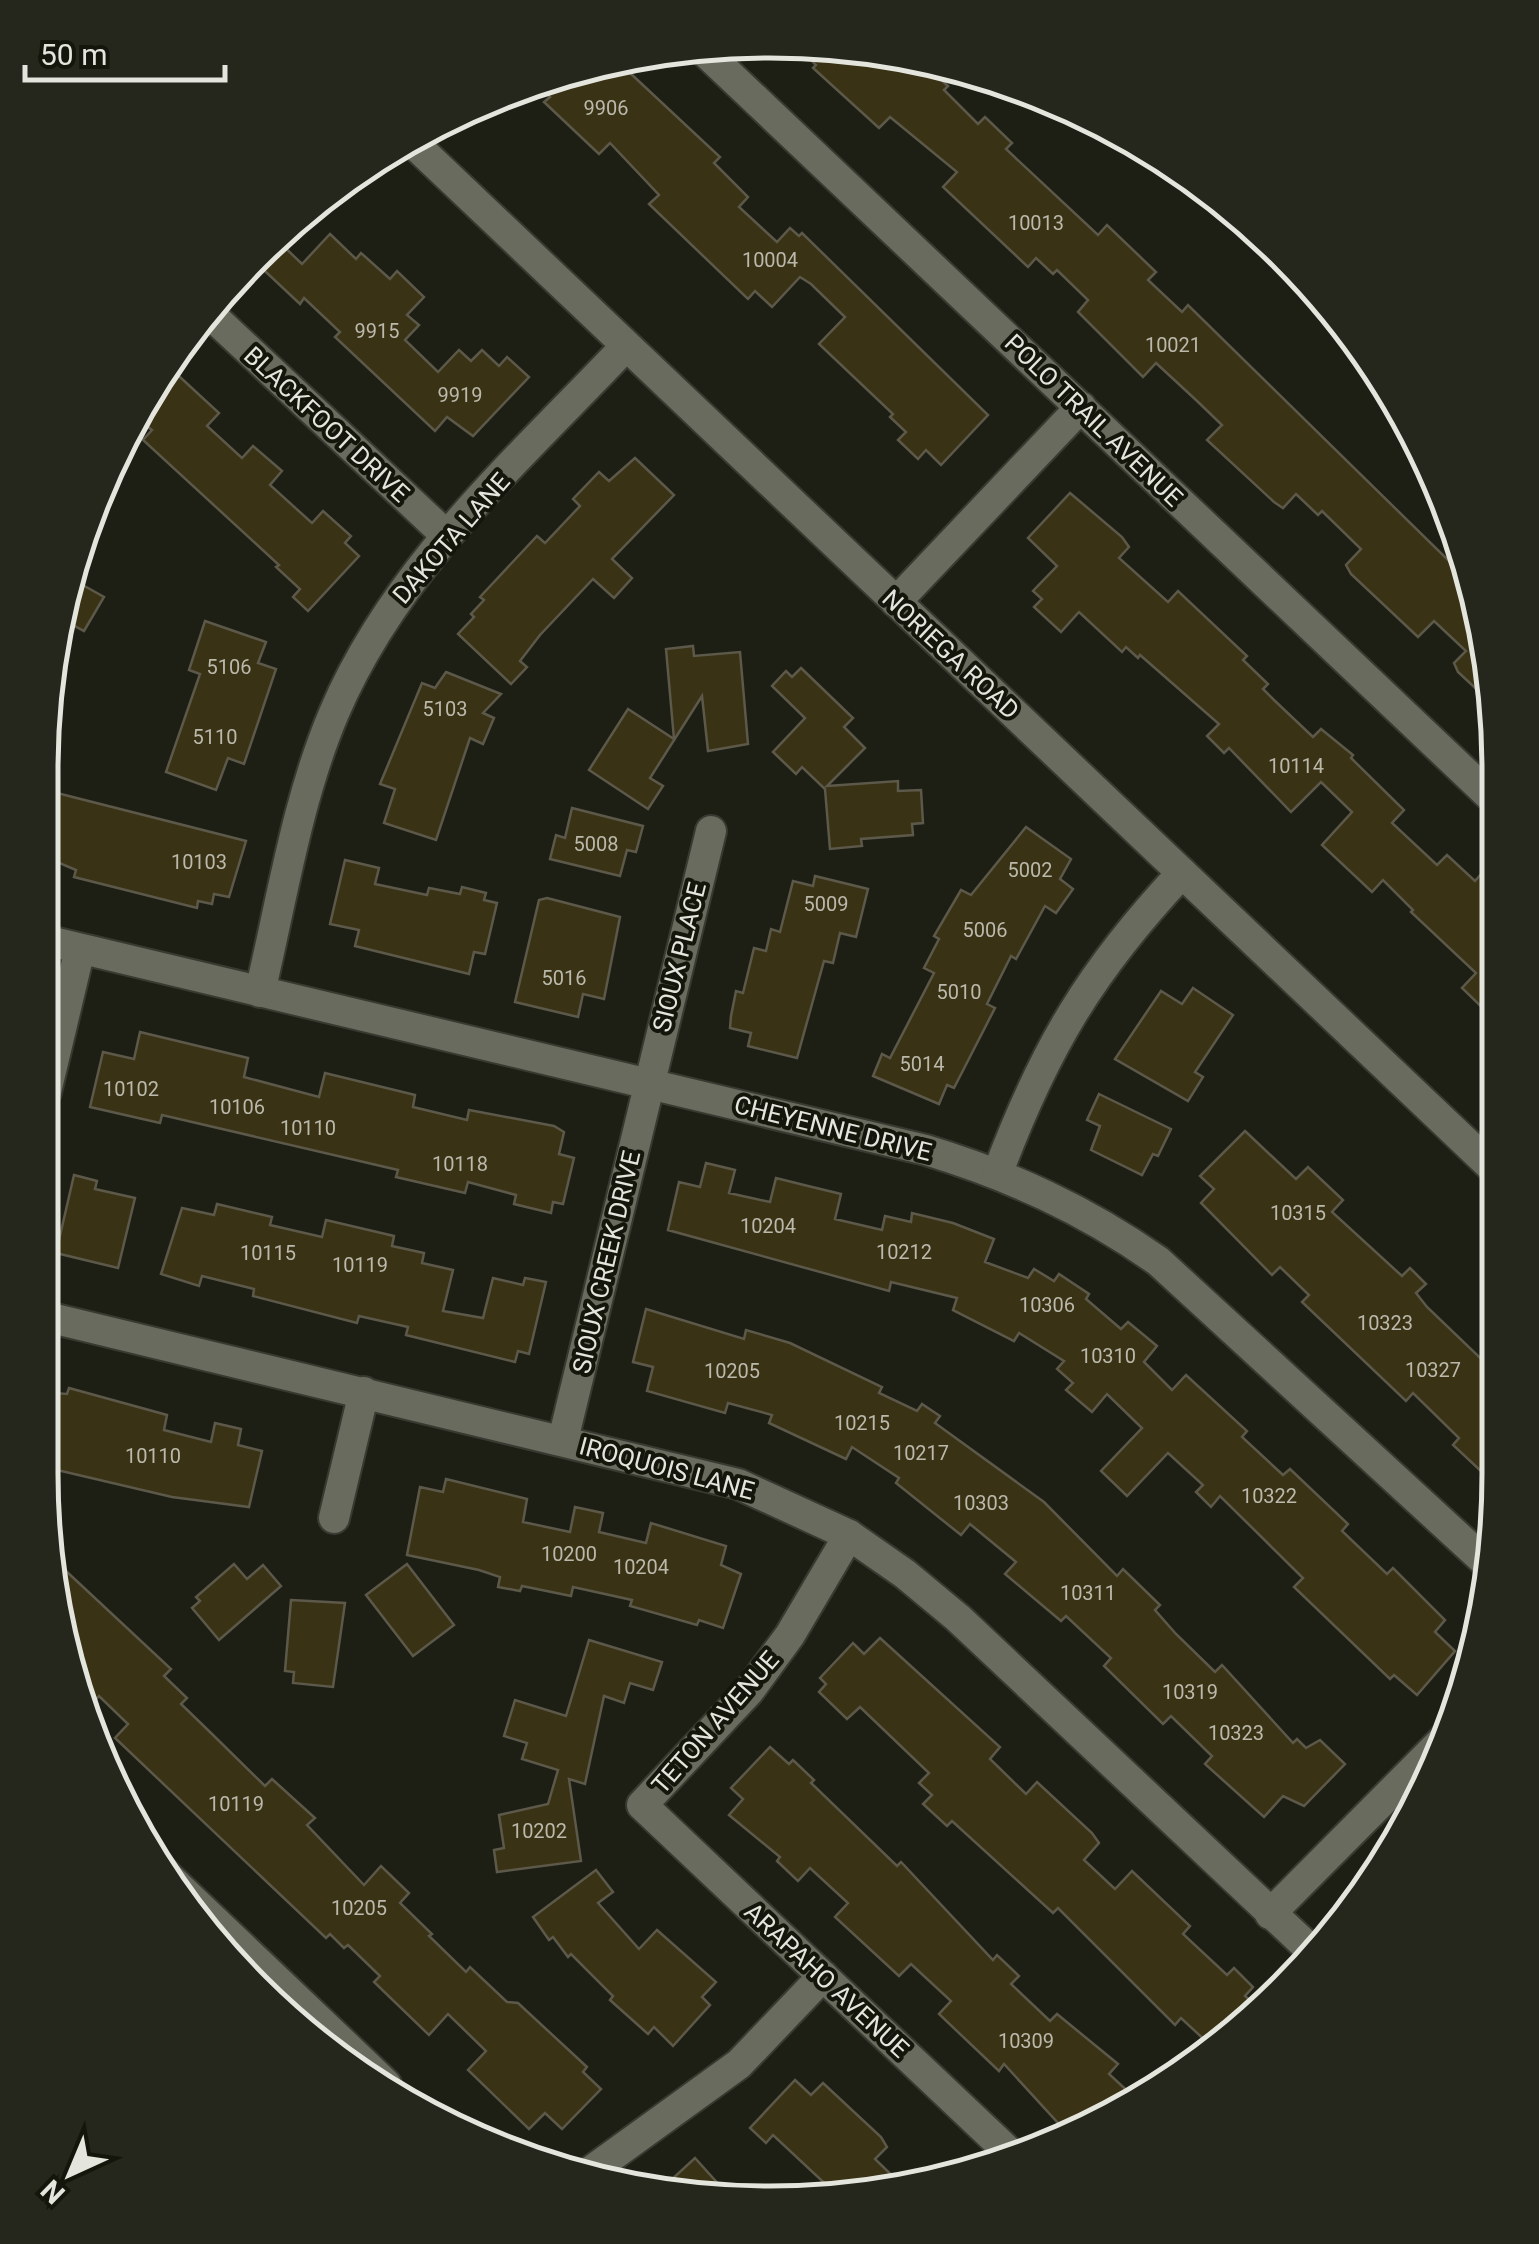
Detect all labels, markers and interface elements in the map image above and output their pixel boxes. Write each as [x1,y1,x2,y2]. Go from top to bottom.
scale bar [25,20,225,82]
text: 50 m [40,37,107,72]
house number: 9906 [584,96,628,120]
house number: 10013 [1008,211,1064,235]
house number: 10004 [742,248,798,272]
house number: 9915 [355,319,399,343]
street label: POLO TRAIL AVENUE [999,328,1188,513]
house number: 10021 [1145,333,1201,357]
street label: BLACKFOOT DRIVE [238,341,415,508]
house number: 9919 [438,383,482,407]
street label: DAKOTA LANE [387,467,516,609]
street label: NORIEGA ROAD [876,584,1025,725]
house number: 5106 [207,655,251,679]
house number: 5103 [423,697,467,721]
house number: 5110 [193,725,237,749]
house number: 10114 [1268,754,1324,778]
house number: 5008 [574,832,618,856]
house number: 10103 [171,850,227,874]
house number: 5002 [1008,858,1052,882]
street label: SIOUX PLACE [647,879,712,1035]
house number: 5009 [804,892,848,916]
house number: 5006 [963,918,1007,942]
house number: 5016 [542,966,586,990]
house number: 5010 [937,980,981,1004]
house number: 5014 [900,1052,944,1076]
house number: 10102 [103,1077,159,1101]
street label: CHEYENNE DRIVE [731,1090,935,1167]
house number: 10106 [209,1095,265,1119]
house number: 10110 [280,1116,336,1140]
street label: SIOUX CREEK DRIVE [567,1148,646,1376]
house number: 10118 [432,1152,488,1176]
house number: 10315 [1270,1201,1326,1225]
house number: 10204 [740,1214,796,1238]
house number: 10212 [876,1240,932,1264]
house number: 10115 [240,1241,296,1265]
house number: 10119 [332,1253,388,1277]
house number: 10306 [1019,1293,1075,1317]
house number: 10323 [1357,1311,1413,1335]
house number: 10310 [1080,1344,1136,1368]
house number: 10327 [1405,1358,1461,1382]
house number: 10205 [704,1359,760,1383]
house number: 10215 [834,1411,890,1435]
street label: IROQUOIS LANE [576,1431,758,1506]
house number: 10217 [893,1441,949,1465]
house number: 10110 [125,1444,181,1468]
house number: 10322 [1241,1484,1297,1508]
house number: 10303 [953,1491,1009,1515]
house number: 10200 [541,1542,597,1566]
house number: 10204 [613,1555,669,1579]
house number: 10311 [1060,1581,1116,1605]
street label: TETON AVENUE [646,1645,785,1799]
house number: 10319 [1162,1680,1218,1704]
house number: 10323 [1208,1721,1264,1745]
house number: 10119 [208,1792,264,1816]
house number: 10202 [511,1819,567,1843]
house number: 10205 [331,1896,387,1920]
street label: ARAPAHO AVENUE [739,1897,915,2064]
house number: 10309 [998,2029,1054,2053]
north arrow [20,2124,120,2224]
text: N [34,2173,72,2210]

